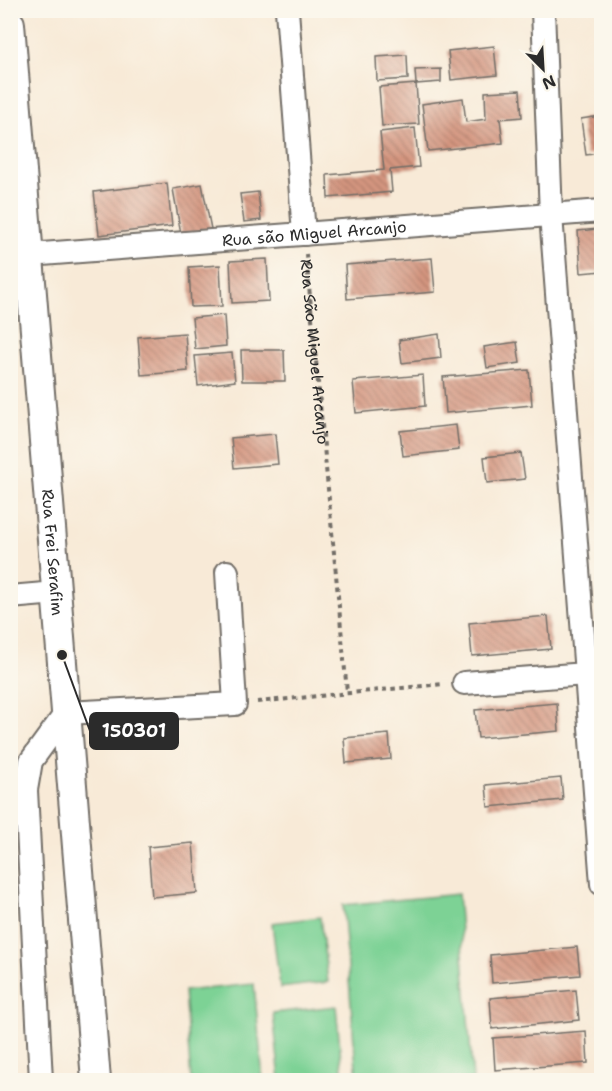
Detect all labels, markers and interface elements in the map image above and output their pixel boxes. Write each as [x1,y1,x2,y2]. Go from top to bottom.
north arrow [513,39,573,99]
text: N [539,70,559,94]
street label: Rua são Miguel Arcanjo [221,216,407,251]
street label: Rua São Miguel Arcanjo [296,258,334,445]
street label: Rua Frei Serafim [37,488,68,617]
callout: 150301 [90,713,178,749]
text: 150301 [102,719,166,743]

